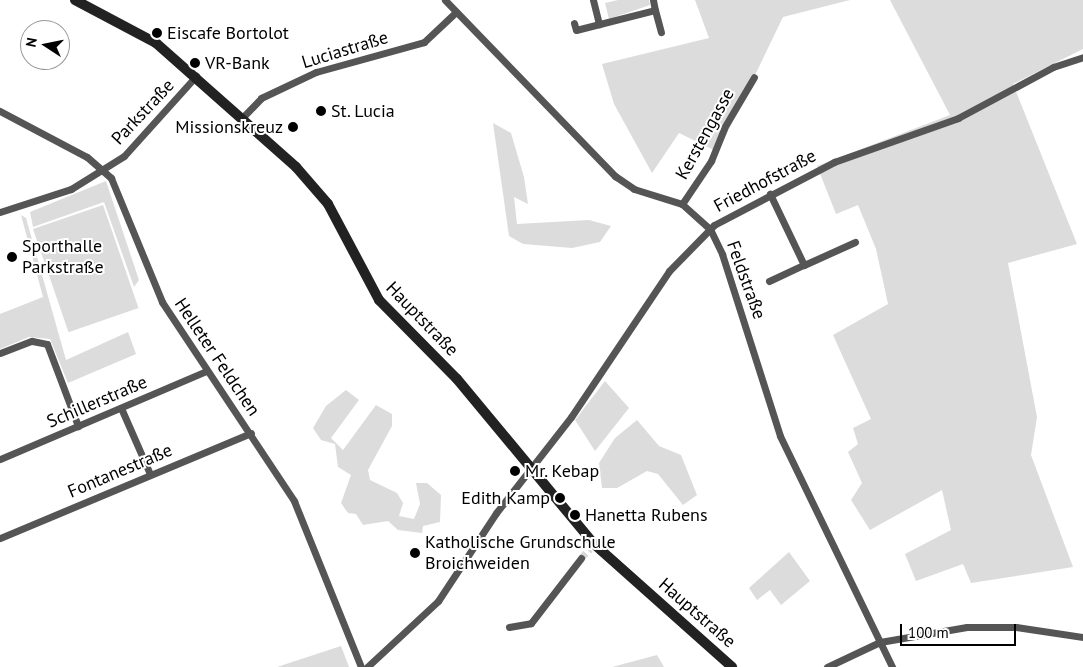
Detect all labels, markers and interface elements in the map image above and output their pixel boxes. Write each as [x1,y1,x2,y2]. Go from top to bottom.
north arrow [20,20,70,70]
place label: Eiscafe Bortolot [167,22,289,44]
marker: Eiscafe Bortolot [151,27,163,39]
street label: Luciastraße [299,27,391,73]
text: N [22,36,41,49]
place label: VR-Bank [205,52,270,74]
marker: VR-Bank [189,57,201,69]
street label: Parkstraße [107,75,179,149]
street label: Kerstengasse [671,85,739,183]
place label: St. Lucia [331,100,396,122]
marker: St. Lucia [315,105,327,117]
place label: Missionskreuz [175,116,283,138]
marker: Missionskreuz [287,121,299,133]
street label: Friedhofstraße [710,145,820,217]
place label: Sporthalle Parkstraße [22,236,104,278]
street label: Feldstraße [722,238,770,322]
marker: Sporthalle Parkstraße [6,251,18,263]
street label: Hauptstraße [381,277,463,361]
street label: Helleter Feldchen [170,294,264,420]
street label: Schillerstraße [44,371,150,433]
street label: Fontanestraße [65,439,175,503]
place label: Mr. Kebap [525,460,601,482]
marker: Mr. Kebap [509,465,521,477]
place label: Edith Kamp [461,487,550,509]
marker: Edith Kamp [554,492,566,504]
place label: Hanetta Rubens [585,504,707,526]
marker: Hanetta Rubens [569,509,581,521]
place label: Katholische Grundschule Broichweiden [425,532,616,574]
marker: Katholische Grundschule Broichweiden [409,547,421,559]
street label: Hauptstraße [654,574,740,652]
scale bar [903,614,1019,646]
text: 100 m [908,623,949,642]

